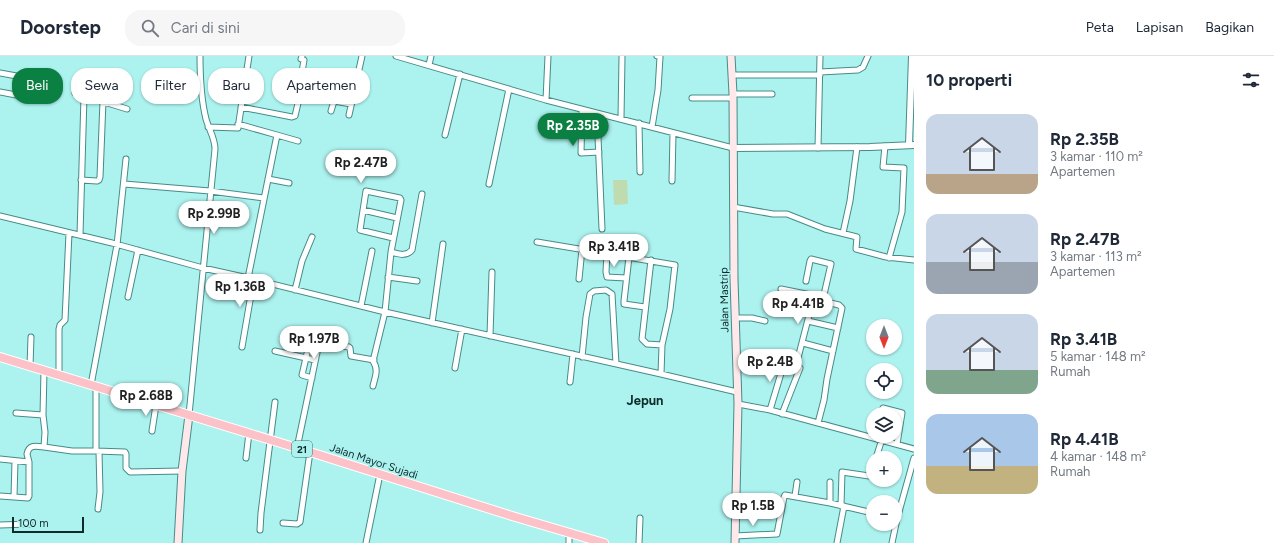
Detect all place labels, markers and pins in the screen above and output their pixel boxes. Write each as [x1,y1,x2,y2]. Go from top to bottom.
pin: Rp 2.35B [532,113,614,147]
pin: Rp 2.47B [320,150,402,184]
pin: Rp 2.99B [173,201,255,235]
pin: Rp 3.41B [573,234,655,268]
pin: Rp 1.36B [199,274,281,308]
pin: Rp 4.41B [757,291,839,325]
pin: Rp 1.97B [273,326,355,360]
pin: Rp 2.4B [733,349,807,383]
pin: Rp 2.68B [105,383,187,417]
pin: Rp 1.5B [716,493,790,527]

